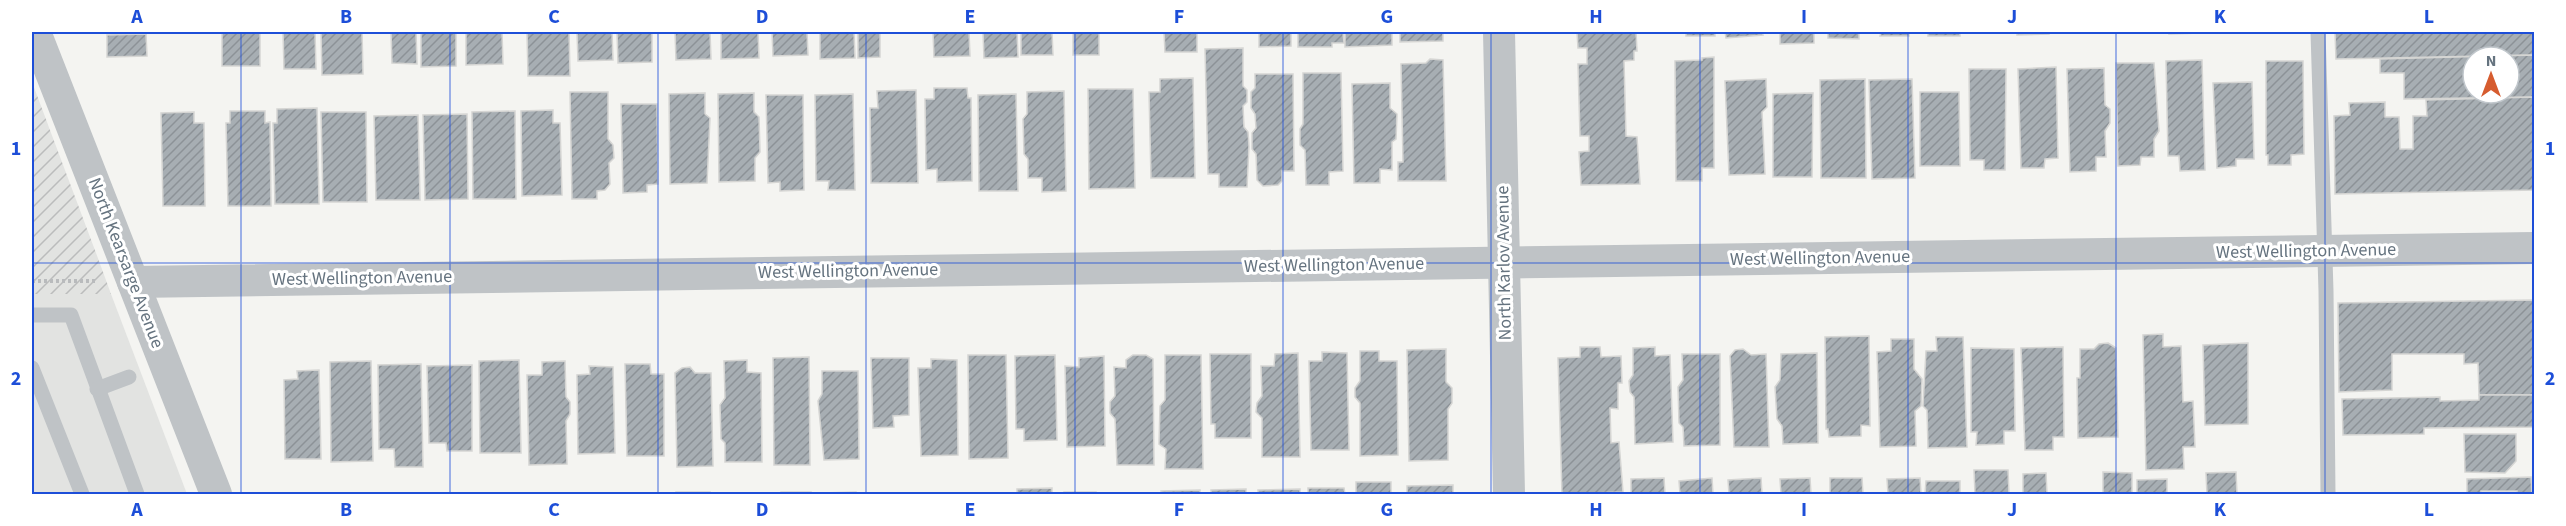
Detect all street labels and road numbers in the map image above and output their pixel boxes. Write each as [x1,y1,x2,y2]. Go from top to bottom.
street label: North Kearsarge Avenue [82,174,170,352]
street label: North Karlov Avenue [1490,185,1518,341]
street label: West Wellington Avenue [2216,237,2396,265]
street label: West Wellington Avenue [1730,244,1910,272]
street label: West Wellington Avenue [1244,251,1424,279]
street label: West Wellington Avenue [758,257,938,285]
street label: West Wellington Avenue [272,264,452,292]

